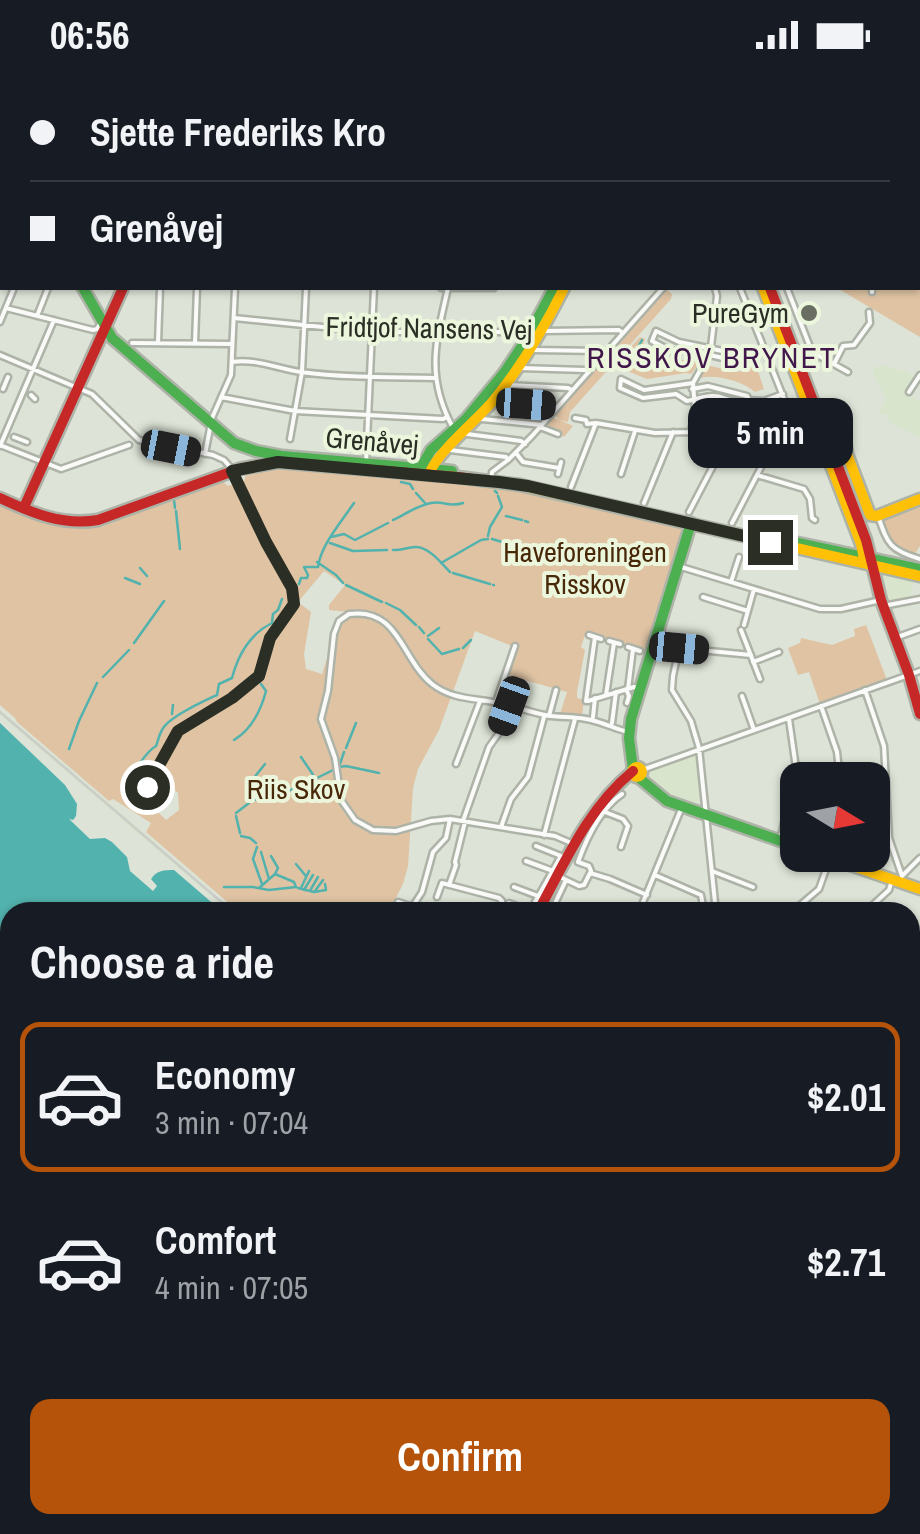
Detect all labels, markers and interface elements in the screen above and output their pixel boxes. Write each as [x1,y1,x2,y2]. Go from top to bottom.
text: 06:56 [50,10,130,61]
text: Sjette Frederiks Kro [90,107,386,158]
text: Grenåvej [90,203,223,254]
place label: PureGym [692,294,789,332]
marker: PureGym [798,302,820,324]
street label: Fridtjof Nansens Vej [325,307,533,349]
district label: RISSKOV BRYNET [587,337,837,377]
car [495,387,557,421]
callout: 5 min [688,397,852,467]
text: 5 min [736,411,805,454]
street label: Grenåvej [324,418,420,464]
car [139,428,203,468]
route end [748,520,793,565]
park label: Haveforeningen Risskov [503,533,667,603]
car [648,630,710,666]
car [485,673,533,739]
north arrow [780,762,890,872]
map controls [780,762,890,872]
route start [125,765,170,810]
park label: Riis Skov [247,770,346,808]
text: Choose a ride [30,931,274,992]
text: Economy [155,1050,295,1101]
icon: car [35,1052,125,1142]
text: $2.01 [807,1072,885,1123]
text: 3 min · 07:04 [155,1101,308,1144]
text: Comfort [155,1215,276,1266]
icon: car [35,1217,125,1307]
text: $2.71 [807,1237,885,1288]
text: 4 min · 07:05 [155,1266,308,1309]
button: Confirm [30,1399,890,1514]

